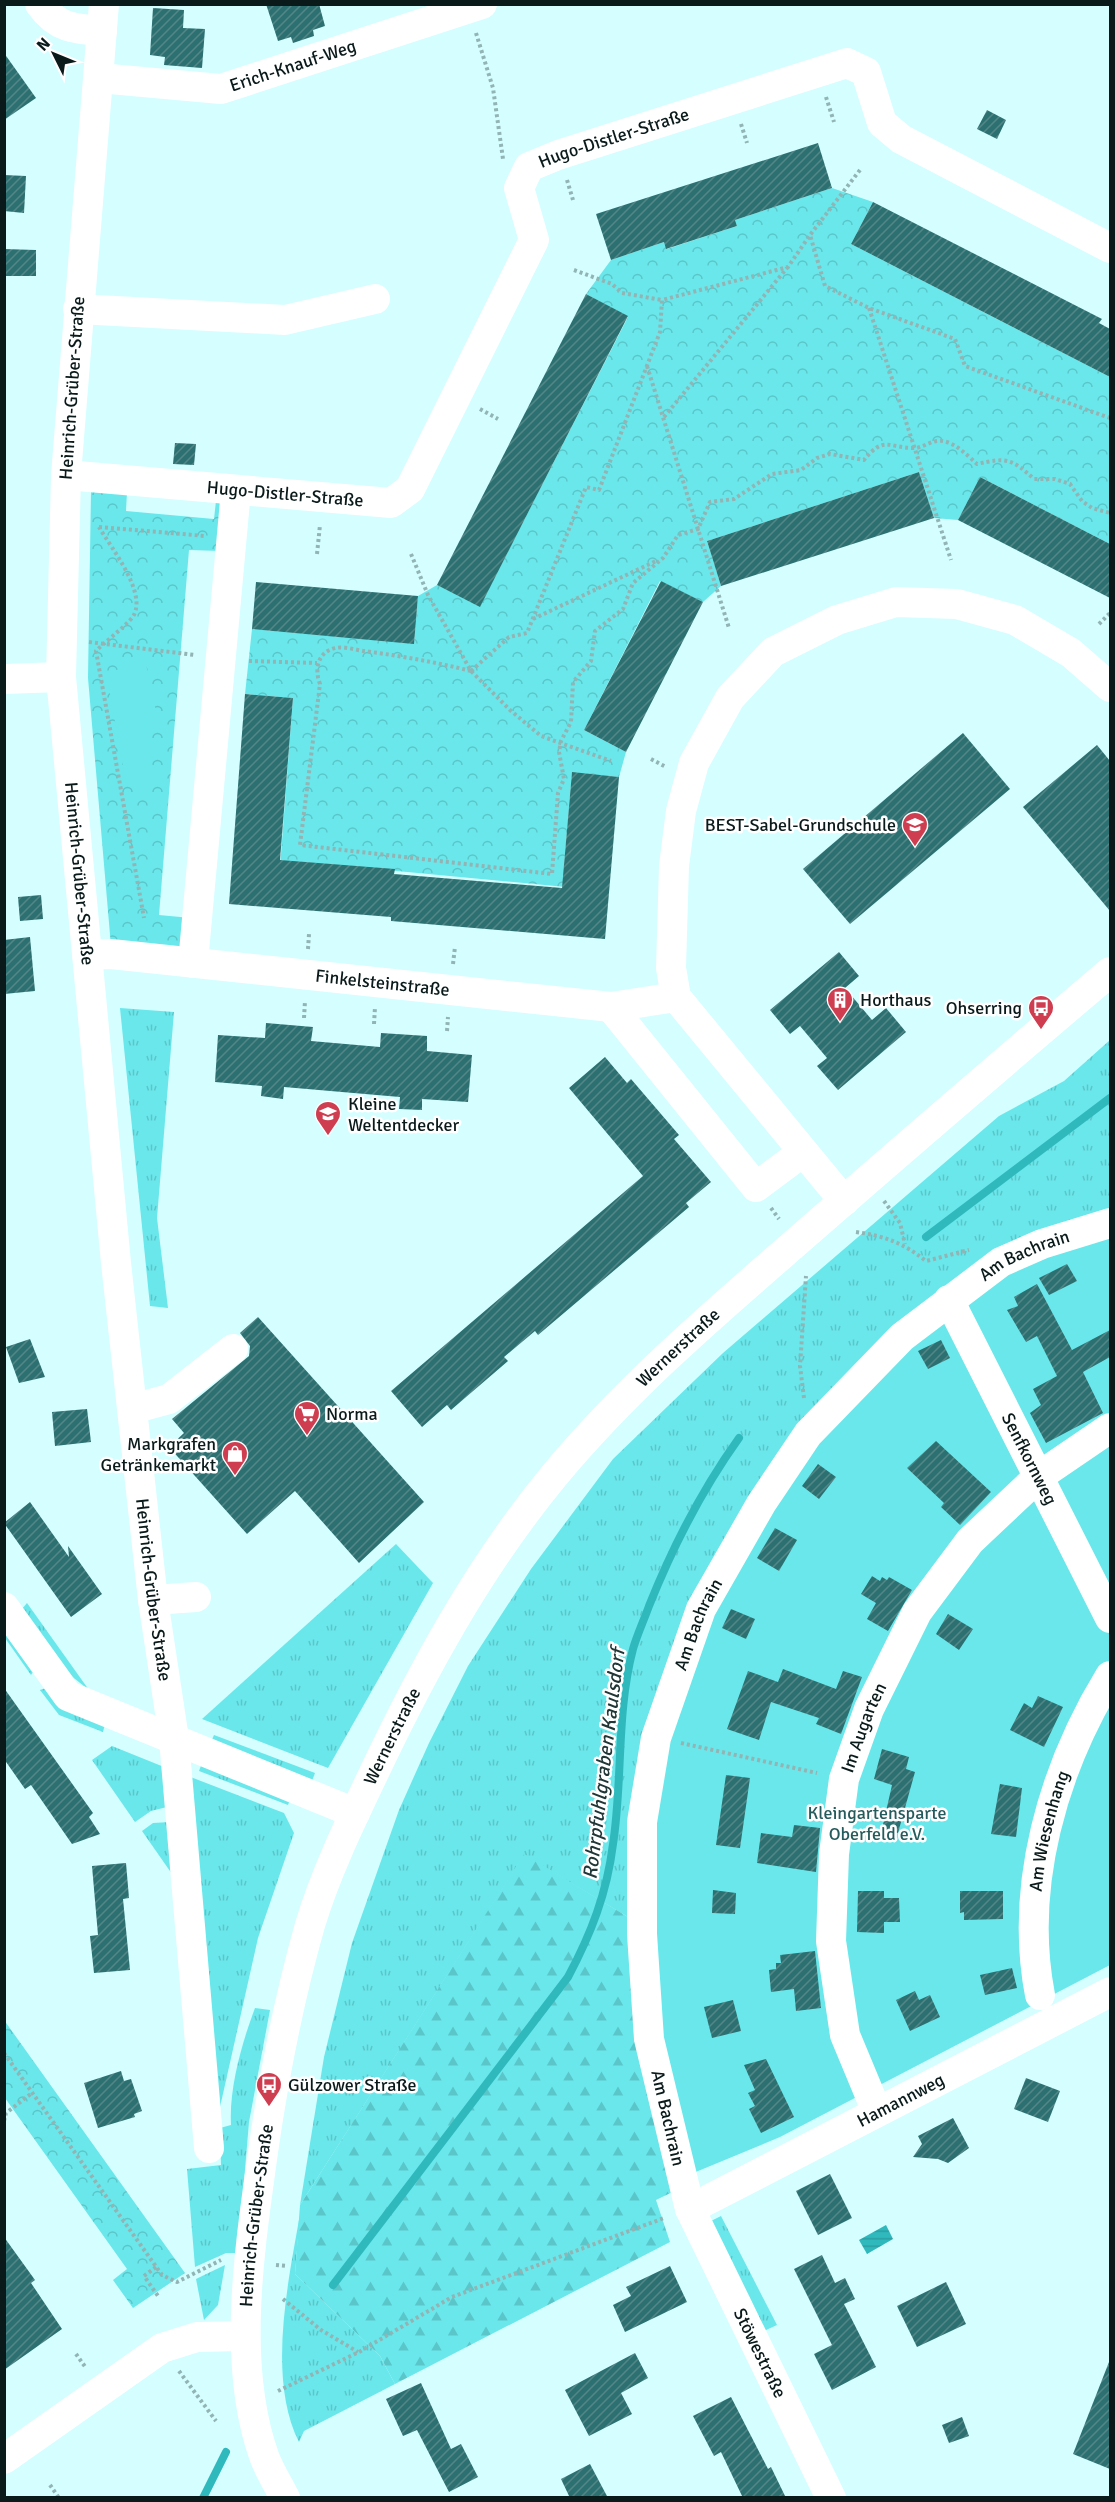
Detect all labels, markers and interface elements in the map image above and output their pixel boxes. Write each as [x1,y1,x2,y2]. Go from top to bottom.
north arrow [24,24,84,84]
text: N [33,34,55,55]
street label: Erich-Knauf-Weg [227,35,359,96]
street label: Hugo-Distler-Straße [535,103,692,173]
street label: Heinrich-Grüber-Straße [55,295,89,481]
street label: Hugo-Distler-Straße [206,476,364,512]
street label: Heinrich-Grüber-Straße [60,781,99,966]
school or university icon: BEST-Sabel-Grundschule [900,810,930,848]
place label: BEST-Sabel-Grundschule [705,814,896,836]
street label: Finkelsteinstraße [314,965,451,1001]
building icon: Horthaus [825,985,855,1023]
place label: Horthaus [860,989,932,1011]
bus stop icon: Ohserring [1026,993,1056,1031]
place label: Ohserring [946,997,1022,1019]
place label: Kleine Weltentdecker [348,1093,459,1136]
school or university icon: Kleine Weltentdecker [313,1099,343,1137]
street label: Am Bachrain [974,1225,1072,1286]
street label: Wernerstraße [632,1303,724,1392]
supermarket icon: Norma [292,1399,322,1437]
place label: Norma [326,1403,378,1425]
street label: Senfkornweg [997,1409,1062,1509]
place label: Markgrafen Getränkemarkt [101,1433,216,1476]
shop icon: Markgrafen Getränkemarkt [220,1439,250,1477]
street label: Heinrich-Grüber-Straße [131,1497,176,1683]
street label: Am Bachrain [669,1574,727,1673]
water label: Rohrpfuhlgraben Kaulsdorf [577,1642,631,1881]
street label: Im Augarten [836,1679,891,1776]
street label: Wernerstraße [359,1684,425,1788]
street label: Am Wiesenhang [1024,1767,1074,1892]
park label: Kleingartensparte Oberfeld e.V. [808,1802,946,1845]
street label: Am Bachrain [646,2068,690,2168]
street label: Hamannweg [853,2069,948,2132]
bus stop icon: Gülzower Straße [254,2070,284,2108]
place label: Gülzower Straße [288,2074,417,2096]
street label: Heinrich-Grüber-Straße [235,2122,278,2308]
street label: Stöwestraße [729,2305,791,2401]

